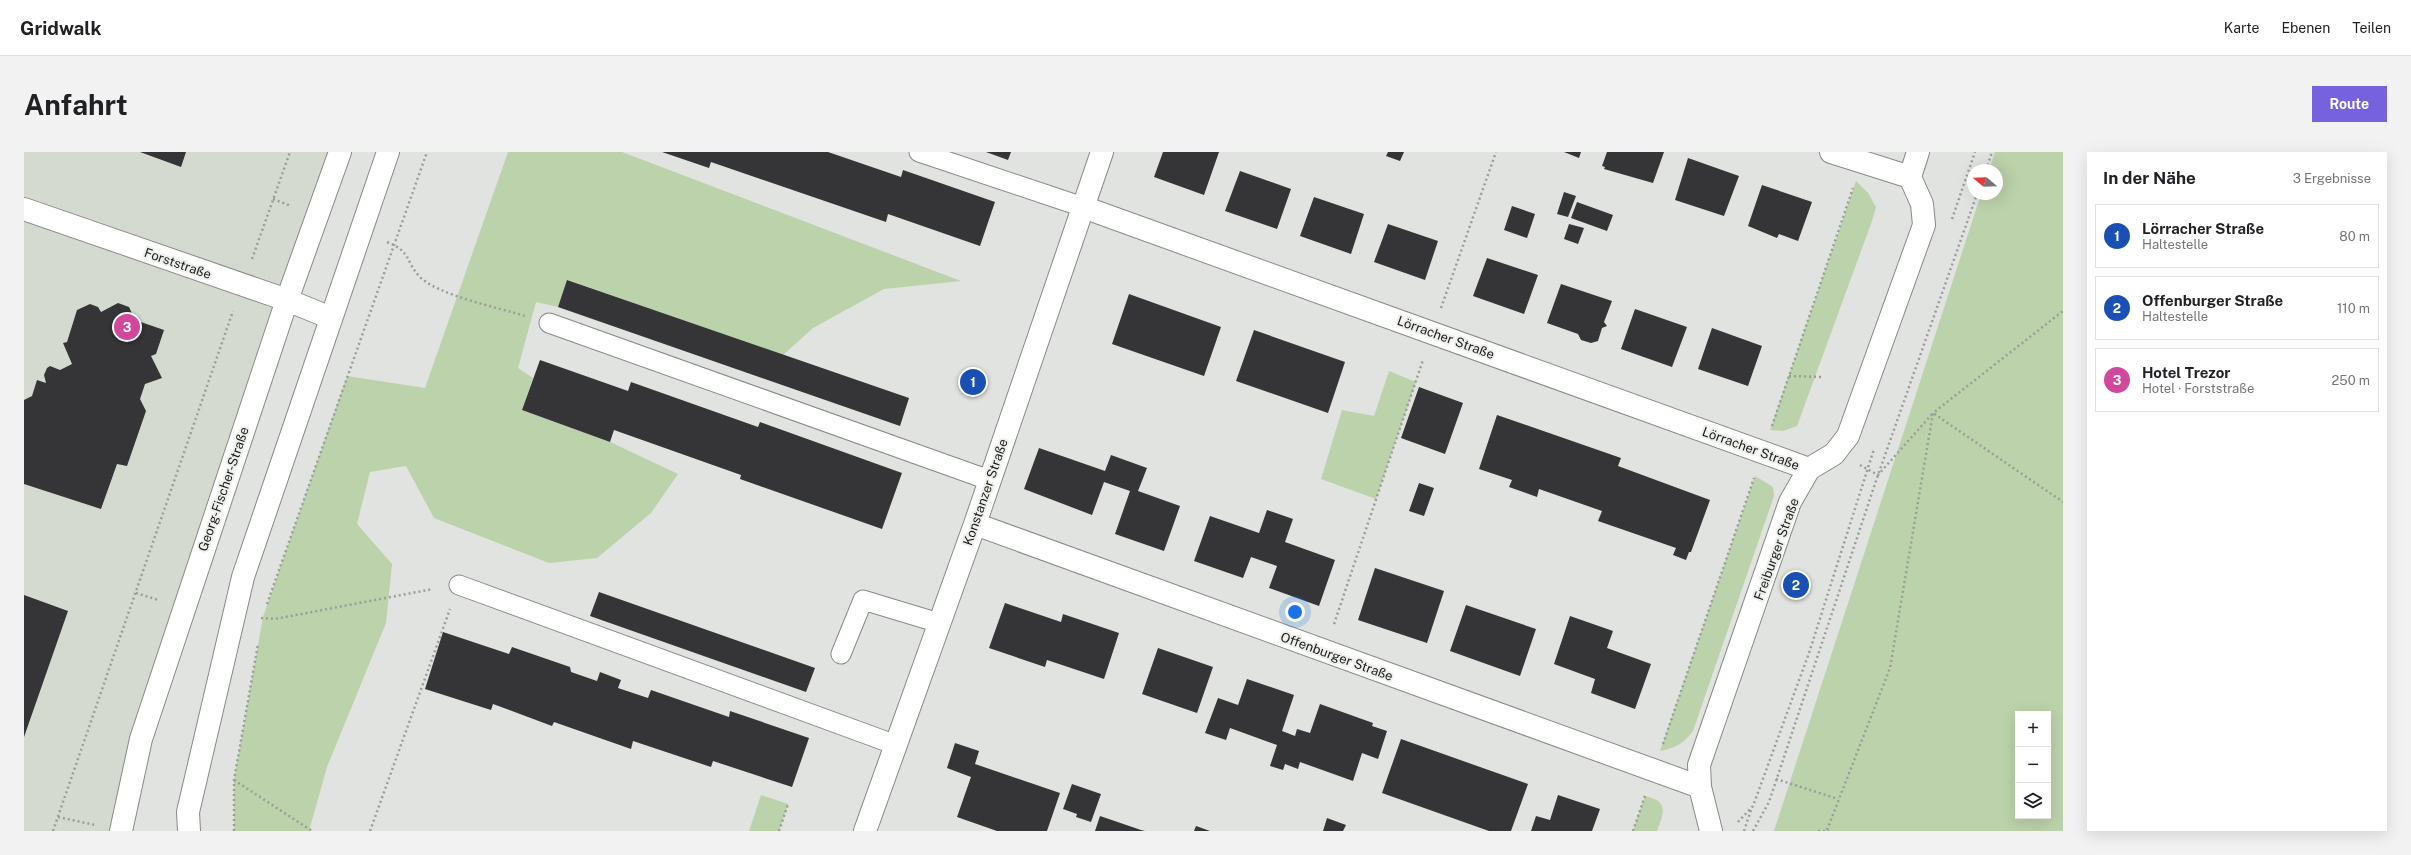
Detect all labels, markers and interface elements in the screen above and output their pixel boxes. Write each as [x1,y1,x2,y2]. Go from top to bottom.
text: Gridwalk [20,17,101,39]
text: Karte [2224,20,2259,36]
text: Ebenen [2281,20,2330,36]
text: Teilen [2352,20,2391,36]
button: Route [2312,86,2387,122]
text: Anfahrt [24,88,128,121]
north arrow [1967,164,2003,200]
text: In der Nähe [2103,168,2196,188]
text: 3 Ergebnisse [2293,171,2371,186]
text: Lörracher Straße [2142,220,2264,237]
text: 1 [2114,229,2120,244]
text: 80 m [2339,229,2370,244]
text: Haltestelle [2142,237,2208,252]
street label: Forststraße [142,245,213,282]
text: Offenburger Straße [2142,292,2283,309]
text: 2 [2113,301,2121,316]
text: 110 m [2337,301,2370,316]
text: Haltestelle [2142,309,2208,324]
pin: 3 [114,312,140,342]
street label: Lörracher Straße [1395,313,1497,362]
text: Hotel Trezor [2142,364,2230,381]
pin: 1 [960,367,986,397]
text: 3 [2113,373,2121,388]
text: 250 m [2332,373,2370,388]
text: Hotel · Forststraße [2142,381,2254,396]
street label: Lörracher Straße [1700,424,1802,473]
street label: Georg-Fischer-Straße [195,425,252,553]
street label: Konstanzer Straße [960,437,1011,547]
street label: Freiburger Straße [1751,496,1802,602]
pin: 2 [1783,570,1809,600]
your location [1285,602,1305,622]
street label: Offenburger Straße [1279,629,1395,684]
map controls [2015,711,2051,819]
button: + [2015,711,2051,747]
button: − [2015,747,2051,783]
button: layers [2015,783,2051,819]

